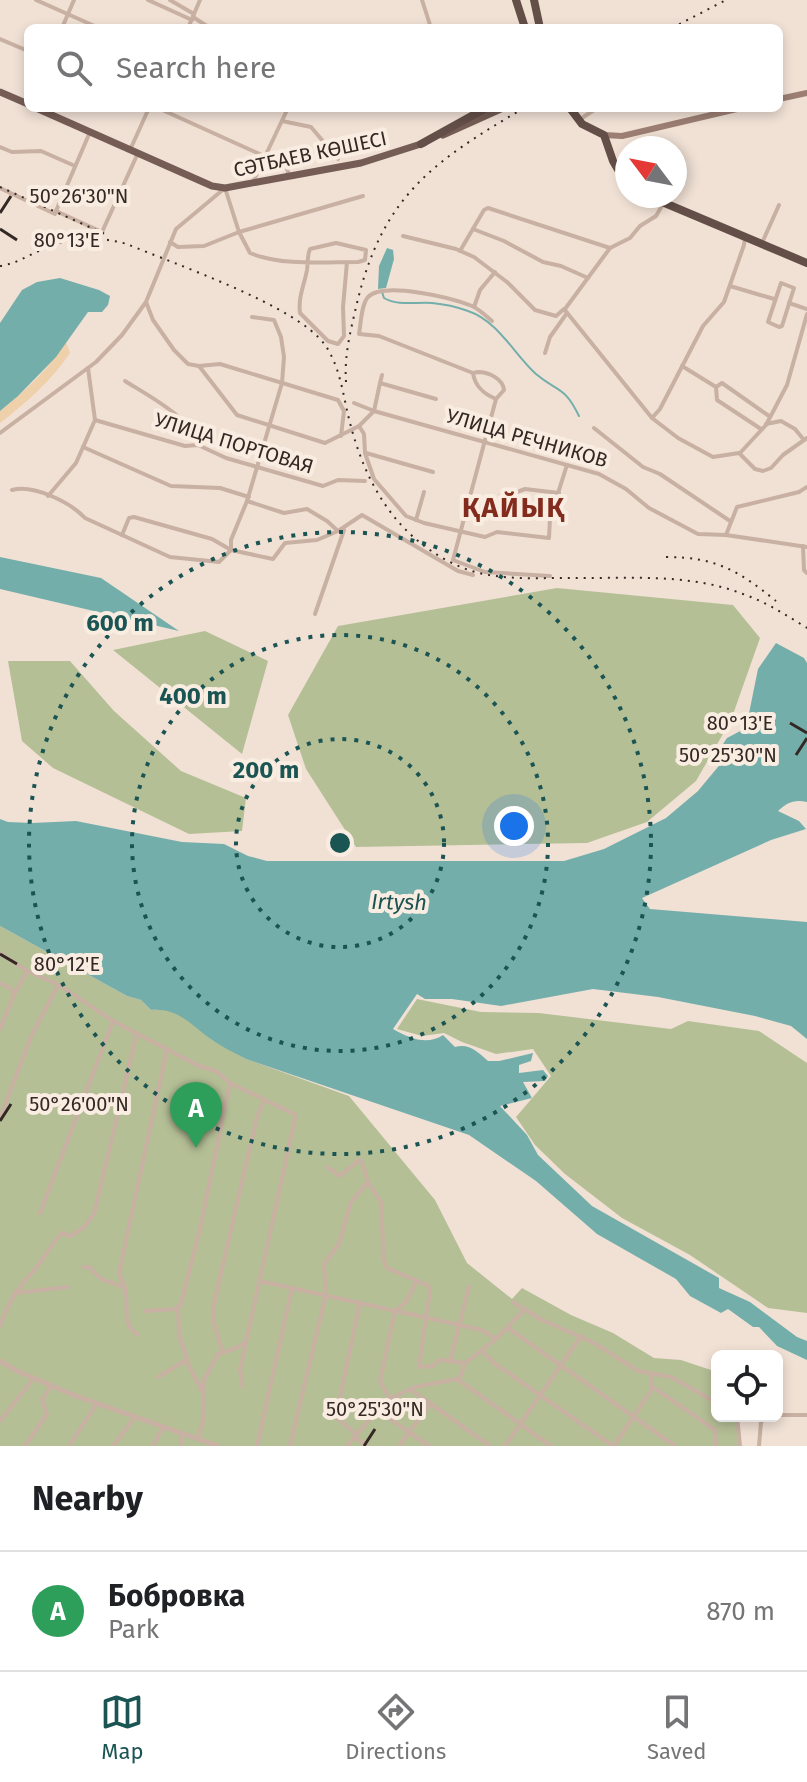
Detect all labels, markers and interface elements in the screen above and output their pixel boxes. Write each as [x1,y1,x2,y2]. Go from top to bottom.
search box [24,24,783,112]
icon: search [52,46,96,90]
text: Search here [116,50,276,86]
street label: СӘТБАЕВ КӨШЕСІ [231,126,389,182]
north arrow [615,136,687,208]
text: 50°26'30"N [30,184,128,208]
text: 80°13'E [34,228,100,252]
street label: УЛИЦА РЕЧНИКОВ [444,404,610,472]
street label: УЛИЦА ПОРТОВАЯ [152,407,316,479]
district label: ҚАЙЫҚ [462,491,566,524]
text: 600 m [86,609,154,637]
text: 400 m [159,682,227,710]
text: 80°13'E [707,711,773,735]
text: 50°25'30"N [679,743,777,767]
text: 200 m [233,756,299,784]
your location [494,806,534,846]
centre of rings [326,829,354,857]
water label: Irtysh [371,888,427,916]
text: 80°12'E [34,952,100,976]
pin: A [170,1082,222,1148]
text: 50°26'00"N [29,1092,129,1116]
map controls [711,1350,783,1422]
button: locate [711,1350,783,1422]
text: 50°25'30"N [326,1397,424,1421]
text: Nearby [32,1478,143,1519]
text: Бобровка [108,1578,245,1614]
text: A [50,1596,66,1627]
text: 870 m [706,1596,775,1627]
text: Park [108,1614,159,1645]
tab: Map [100,1690,144,1765]
tab: Directions [345,1690,446,1765]
tab: Saved [647,1690,707,1765]

